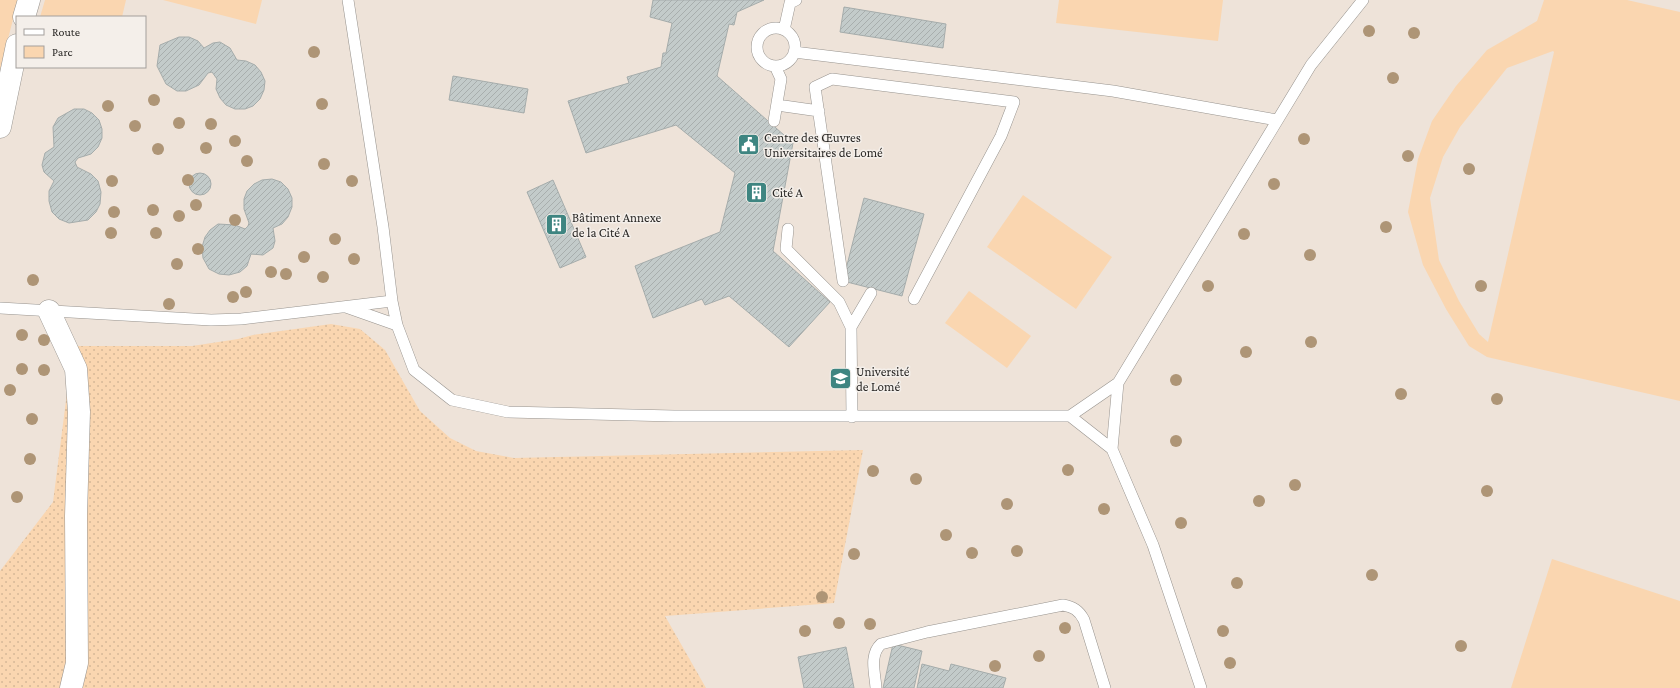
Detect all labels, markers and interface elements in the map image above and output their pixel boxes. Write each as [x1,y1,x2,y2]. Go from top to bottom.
legend [16,16,146,68]
text: Route [52,25,80,39]
text: Parc [52,45,72,59]
place label: Centre des Œuvres Universitaires de Lomé [764,130,883,160]
public building icon: Centre des Œuvres Universitaires de Lomé [735,131,761,157]
building icon: Cité A [744,179,770,205]
place label: Cité A [772,185,803,200]
place label: Bâtiment Annexe de la Cité A [572,210,662,240]
building icon: Bâtiment Annexe de la Cité A [544,211,570,237]
place label: Université de Lomé [856,364,910,394]
school or university icon: Université de Lomé [827,365,853,391]

